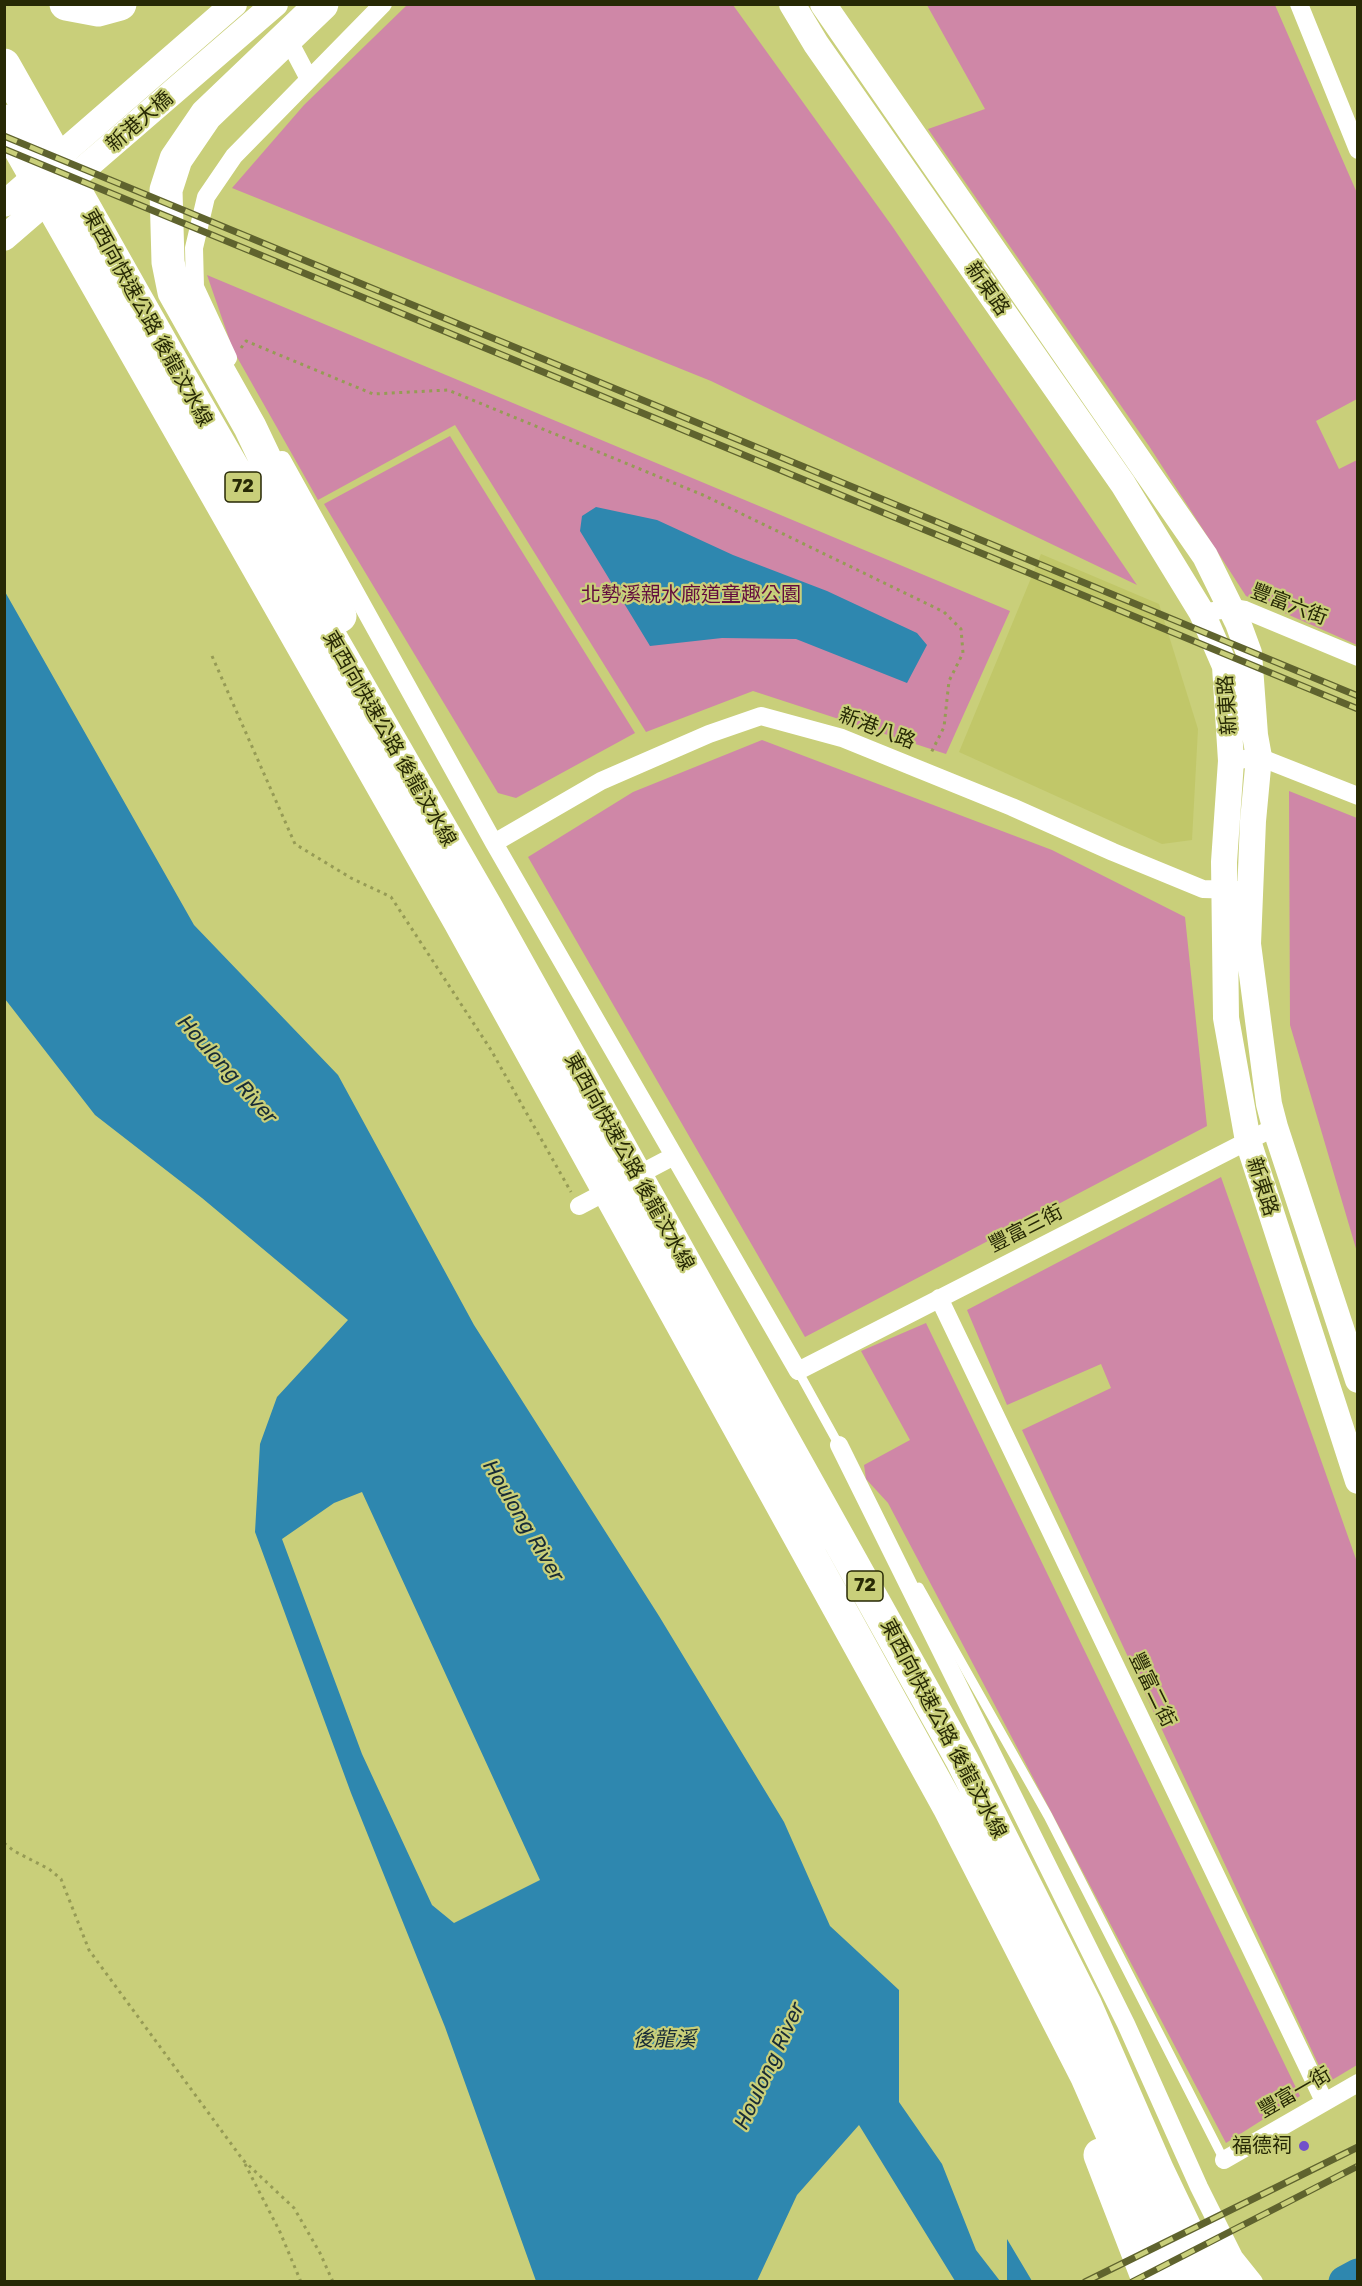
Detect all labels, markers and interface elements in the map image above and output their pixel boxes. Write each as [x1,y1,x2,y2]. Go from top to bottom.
street label: 新港大橋 [102,87,178,157]
street label: 東西向快速公路 後龍汶水線 [77,205,217,431]
street label: 新東路 [960,258,1014,320]
road number: 72 [225,472,261,502]
street label: 豐富六街 [1247,579,1331,631]
park label: 北勢溪親水廊道童趣公園 [581,583,801,607]
street label: 東西向快速公路 後龍汶水線 [317,627,461,851]
street label: 新東路 [1214,674,1242,736]
street label: 新港八路 [835,703,919,755]
water label: Houlong River [172,1011,282,1129]
street label: 東西向快速公路 後龍汶水線 [559,1049,699,1275]
street label: 新東路 [1241,1155,1283,1219]
street label: 豐富三街 [985,1200,1067,1258]
water label: Houlong River [477,1456,569,1586]
road number: 72 [847,1571,883,1601]
street label: 東西向快速公路 後龍汶水線 [875,1615,1011,1843]
street label: 豐富二街 [1124,1649,1180,1731]
water label: Houlong River [730,1999,810,2133]
water label: 後龍溪 [633,2027,695,2053]
street label: 豐富一街 [1254,2063,1336,2123]
place label: 福德祠 [1232,2134,1292,2158]
marker: 福德祠 [1297,2139,1311,2153]

